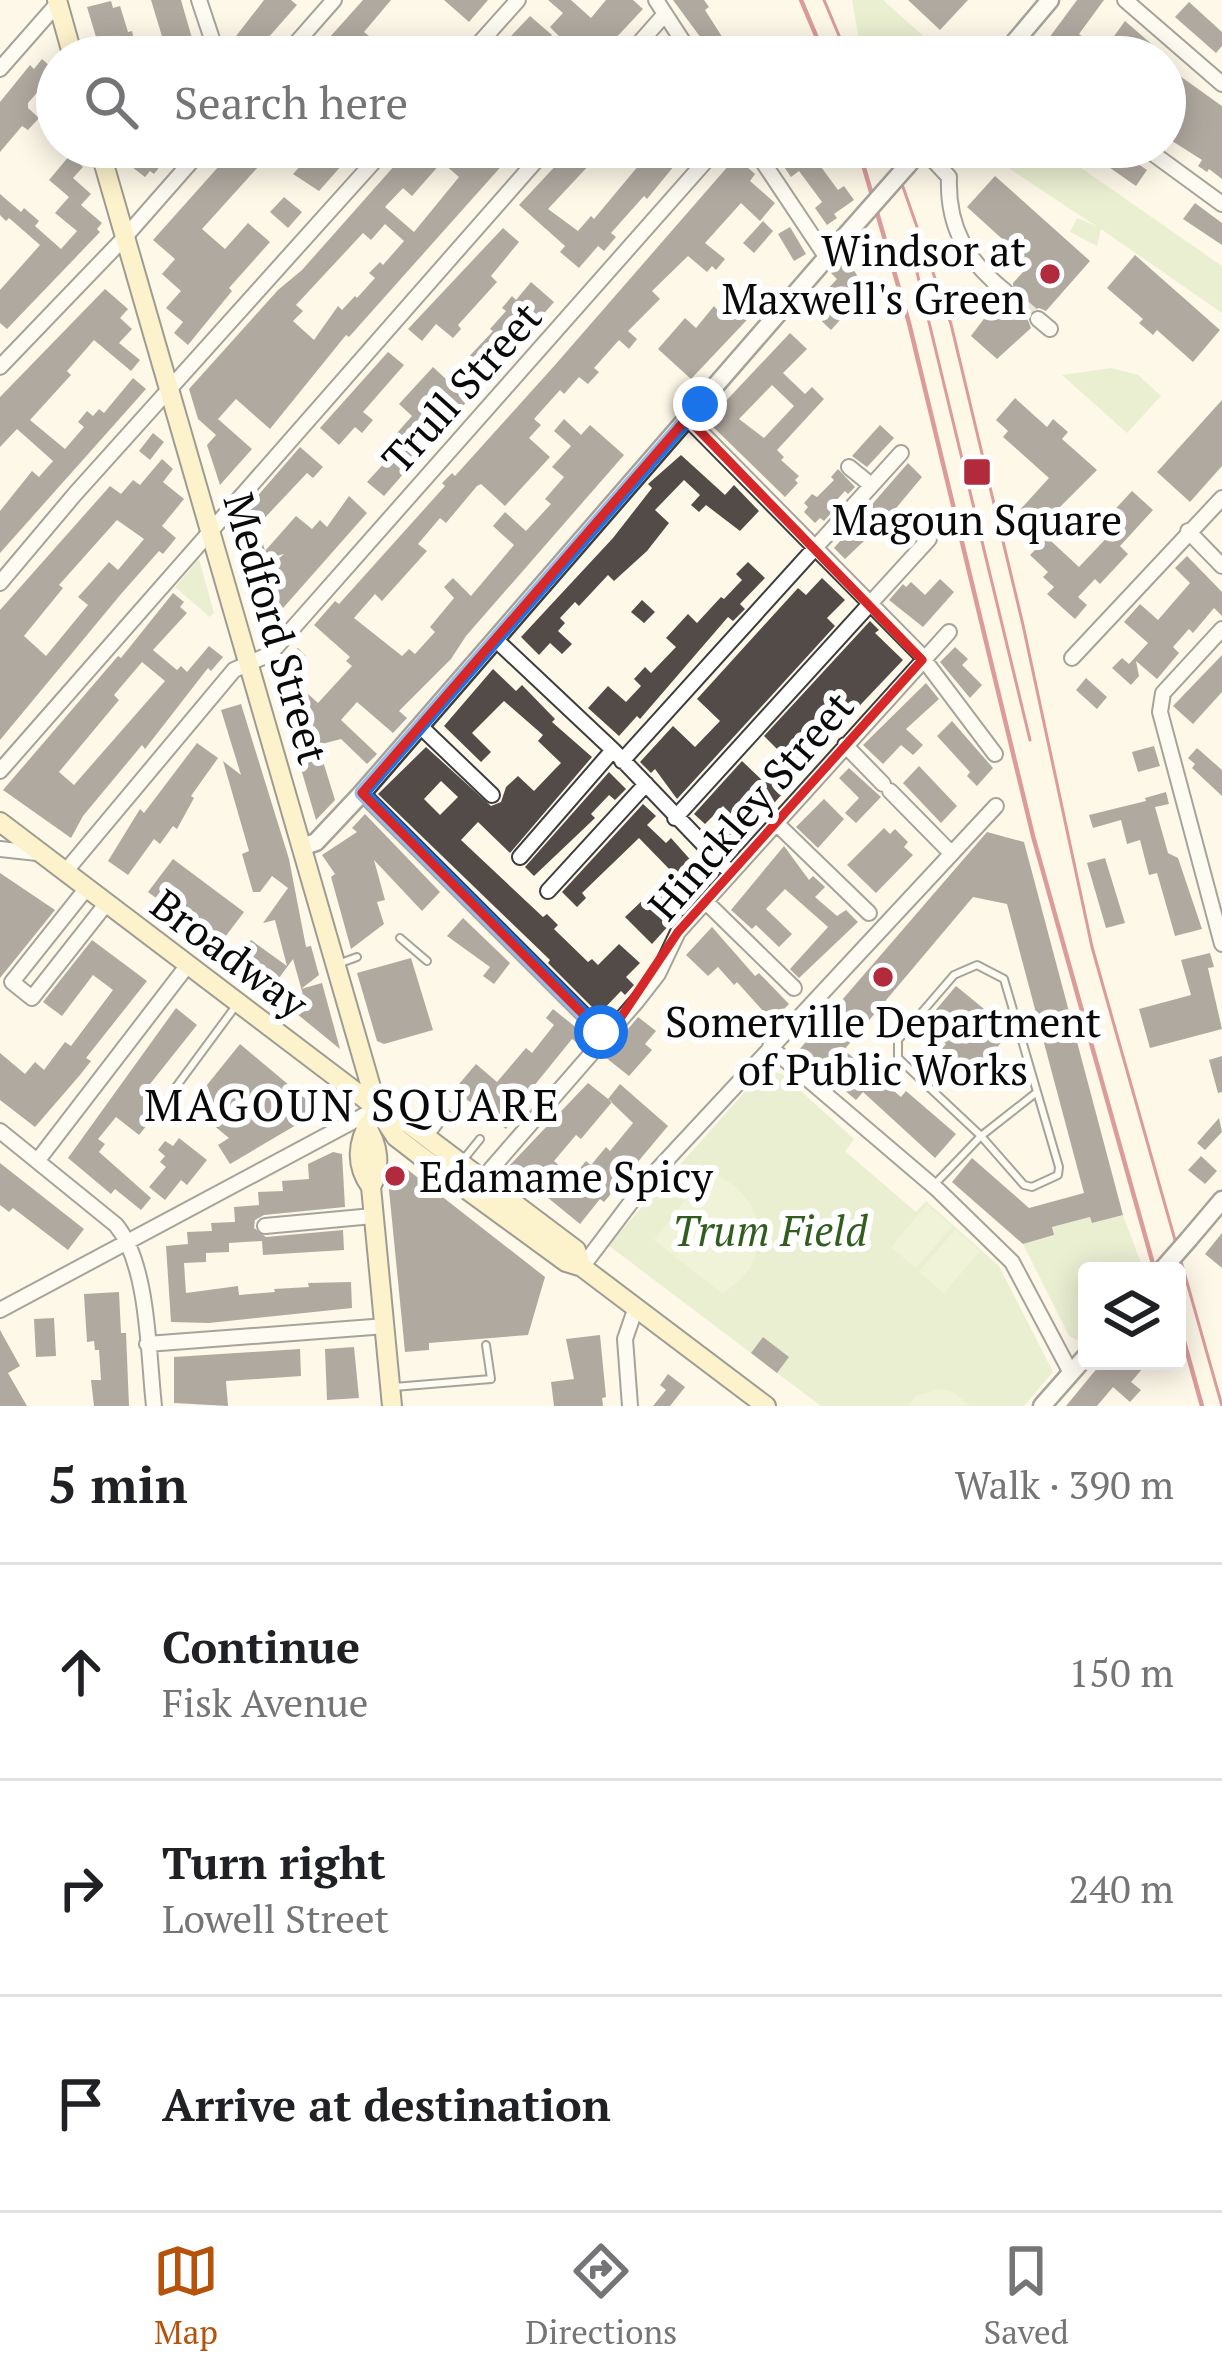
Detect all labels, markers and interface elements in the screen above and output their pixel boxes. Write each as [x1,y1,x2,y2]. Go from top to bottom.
search box [36,36,1186,168]
icon: search [78,69,144,135]
text: Search here [174,72,408,132]
place label: Windsor at Maxwell's Green [721,222,1026,326]
marker: Windsor at Maxwell's Green [1037,261,1063,287]
street label: Trull Street [369,289,553,485]
route end [673,377,727,431]
marker: Magoun Square [961,456,993,488]
street label: Medford Street [212,486,343,770]
place label: Magoun Square [832,491,1122,547]
street label: Hinckley Street [635,678,865,931]
street label: Broadway [140,876,320,1031]
marker: Somerville Department of Public Works [870,964,896,990]
place label: Somerville Department of Public Works [665,993,1101,1097]
route start [574,1005,628,1059]
district label: MAGOUN SQUARE [144,1074,562,1134]
place label: Edamame Spicy [419,1148,713,1204]
marker: Edamame Spicy [382,1163,408,1189]
park label: Trum Field [673,1202,868,1258]
map controls [1078,1262,1186,1370]
button: layers [1078,1262,1186,1370]
text: 5 min [48,1450,188,1518]
text: Walk · 390 m [955,1458,1174,1510]
text: Continue [162,1616,360,1676]
icon: ahead [48,1639,114,1705]
text: 150 m [1069,1646,1174,1698]
text: Fisk Avenue [162,1676,368,1728]
text: Turn right [162,1832,386,1892]
icon: right [48,1855,114,1921]
text: 240 m [1069,1862,1174,1914]
text: Lowell Street [162,1892,389,1944]
icon: arrive [48,2071,114,2137]
text: Arrive at destination [162,2074,611,2134]
tab: Map [153,2238,219,2353]
tab: Directions [525,2238,677,2353]
tab: Saved [984,2238,1069,2353]

